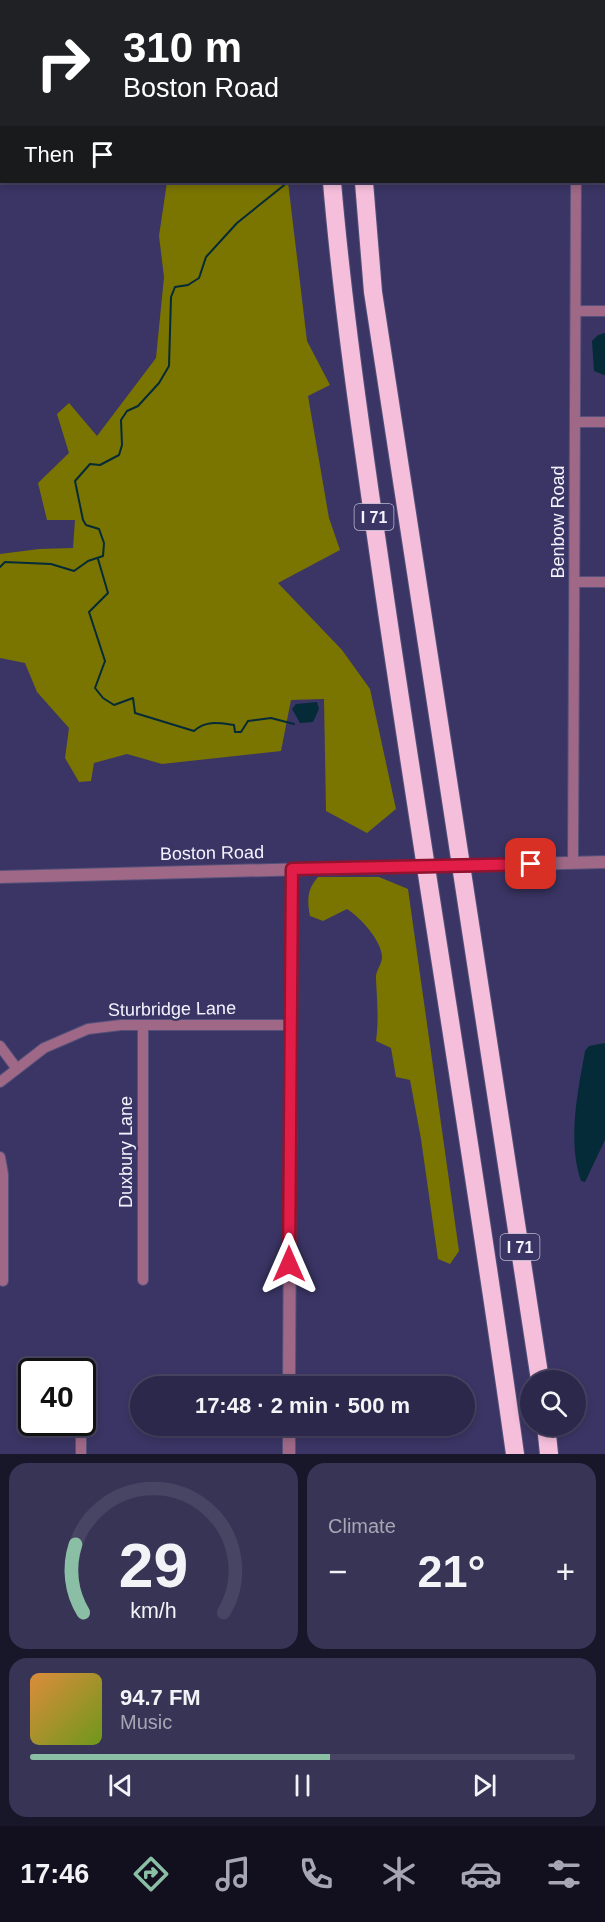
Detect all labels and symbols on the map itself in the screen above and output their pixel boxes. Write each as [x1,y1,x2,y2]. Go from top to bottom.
street label: Benbow Road [548,465,568,579]
road number: I 71 [354,504,394,530]
pin [505,838,556,889]
street label: Boston Road [160,842,264,864]
street label: Sturbridge Lane [108,998,236,1020]
street label: Duxbury Lane [116,1096,136,1208]
position arrow [257,1232,321,1296]
road number: I 71 [500,1234,540,1260]
speed limit sign: 40 [18,1358,96,1436]

